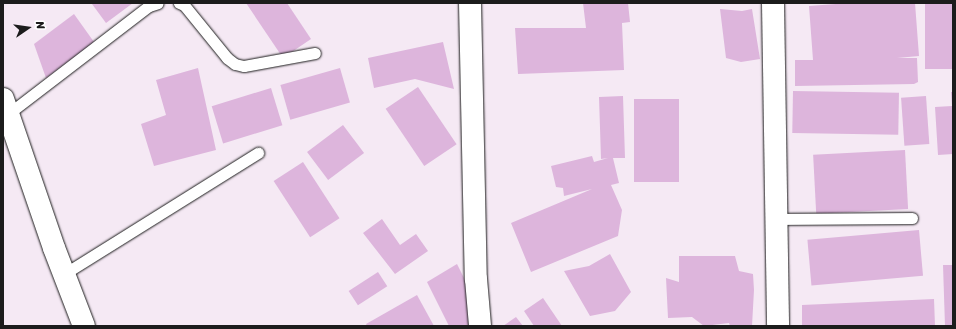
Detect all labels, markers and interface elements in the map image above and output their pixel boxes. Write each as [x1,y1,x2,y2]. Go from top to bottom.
north arrow [8,8,48,48]
text: N [30,19,50,31]

